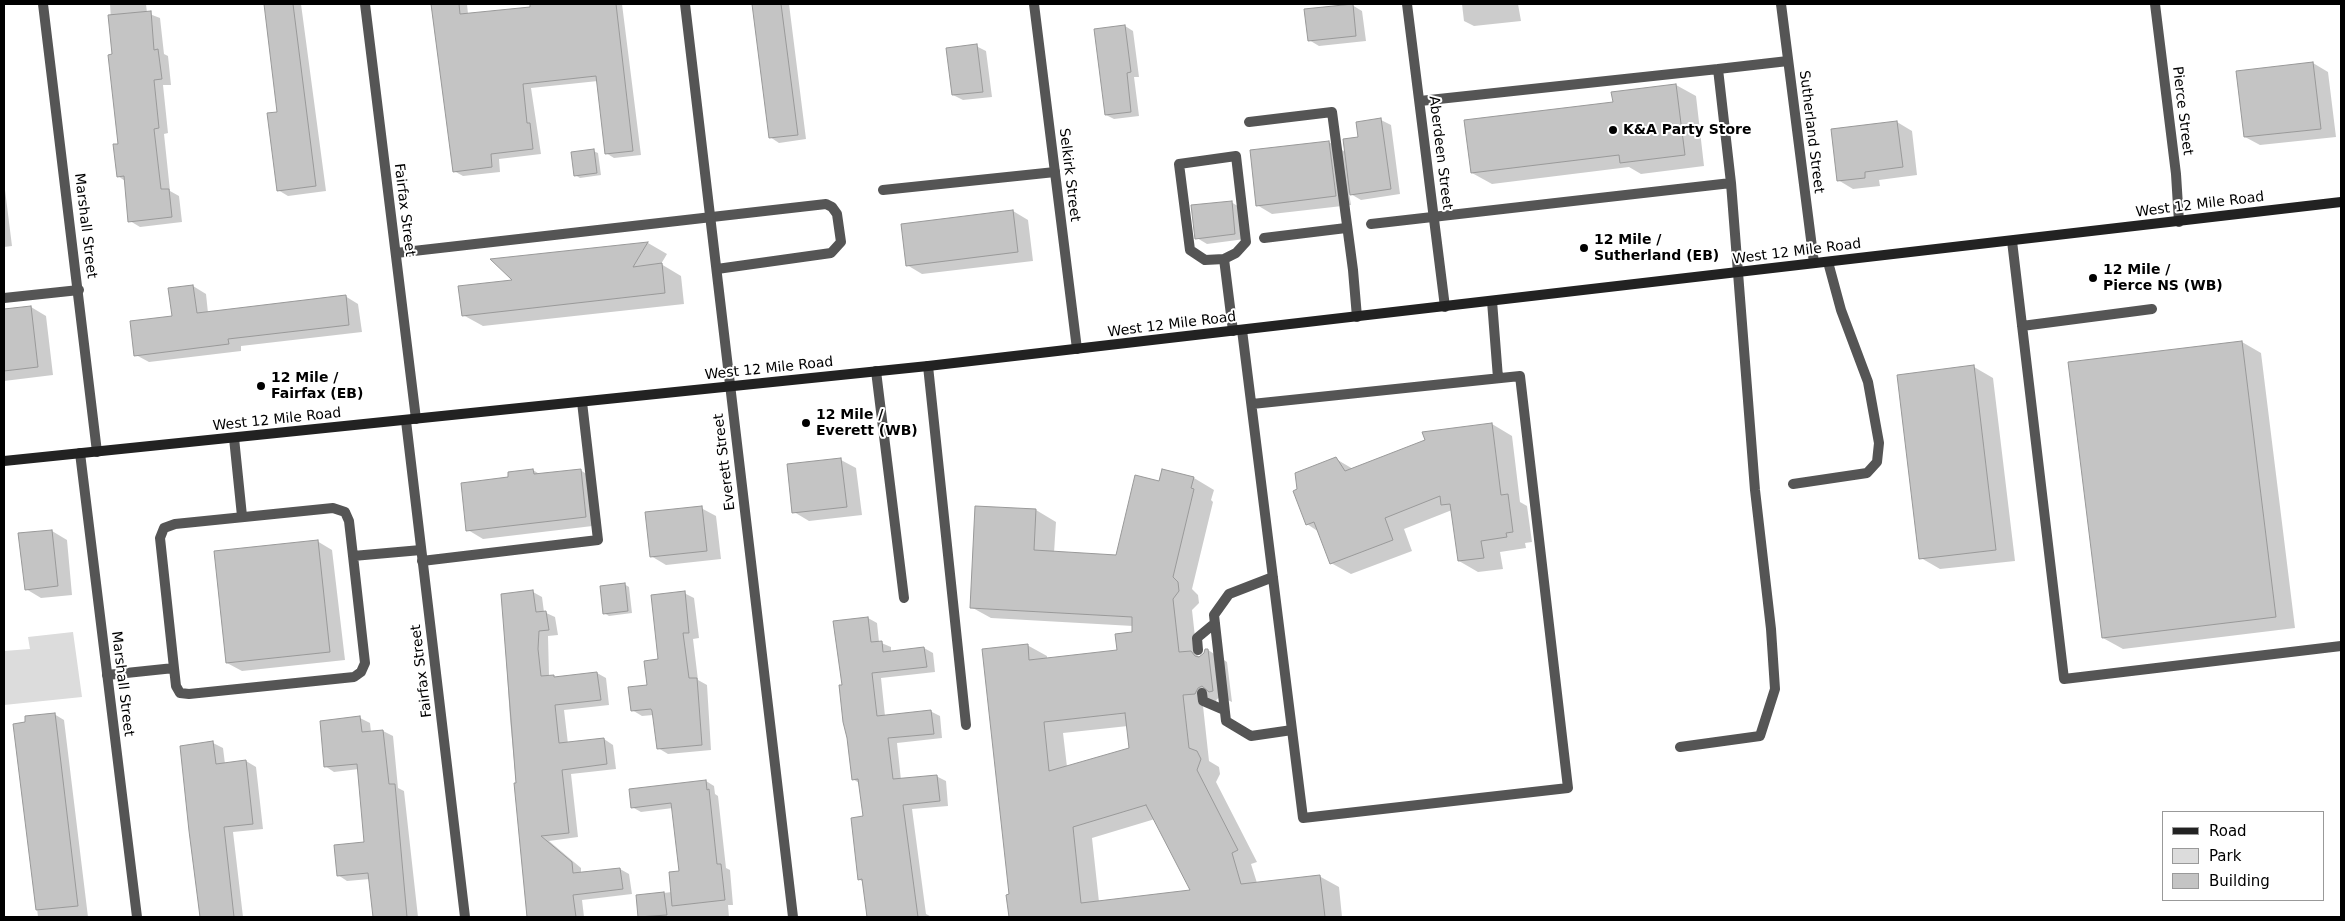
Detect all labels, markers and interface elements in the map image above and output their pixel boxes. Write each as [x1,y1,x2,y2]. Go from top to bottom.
street label: Pierce Street [2168,66,2196,156]
street label: Sutherland Street [1795,70,1827,194]
street label: Aberdeen Street [1425,95,1455,211]
place label: K&A Party Store [1623,122,1751,138]
marker: K&A Party Store [1607,124,1619,136]
street label: Selkirk Street [1055,127,1083,223]
street label: Fairfax Street [390,162,418,258]
street label: Marshall Street [70,172,100,280]
street label: West 12 Mile Road [2135,189,2265,221]
place label: 12 Mile / Sutherland (EB) [1594,232,1719,264]
street label: West 12 Mile Road [1732,236,1862,268]
marker: 12 Mile / Sutherland (EB) [1578,242,1590,254]
place label: 12 Mile / Pierce NS (WB) [2103,262,2223,294]
marker: 12 Mile / Pierce NS (WB) [2087,272,2099,284]
street label: West 12 Mile Road [1107,309,1237,341]
street label: West 12 Mile Road [704,354,834,384]
place label: 12 Mile / Fairfax (EB) [271,370,363,402]
marker: 12 Mile / Fairfax (EB) [255,380,267,392]
street label: West 12 Mile Road [212,405,342,435]
place label: 12 Mile / Everett (WB) [816,407,918,440]
street label: Everett Street [711,412,739,512]
marker: 12 Mile / Everett (WB) [800,417,812,429]
street label: Fairfax Street [408,623,436,719]
street label: Marshall Street [107,630,137,738]
legend [2162,811,2325,901]
text: Road [2209,822,2247,840]
text: Park [2209,847,2241,865]
text: Building [2209,872,2270,890]

